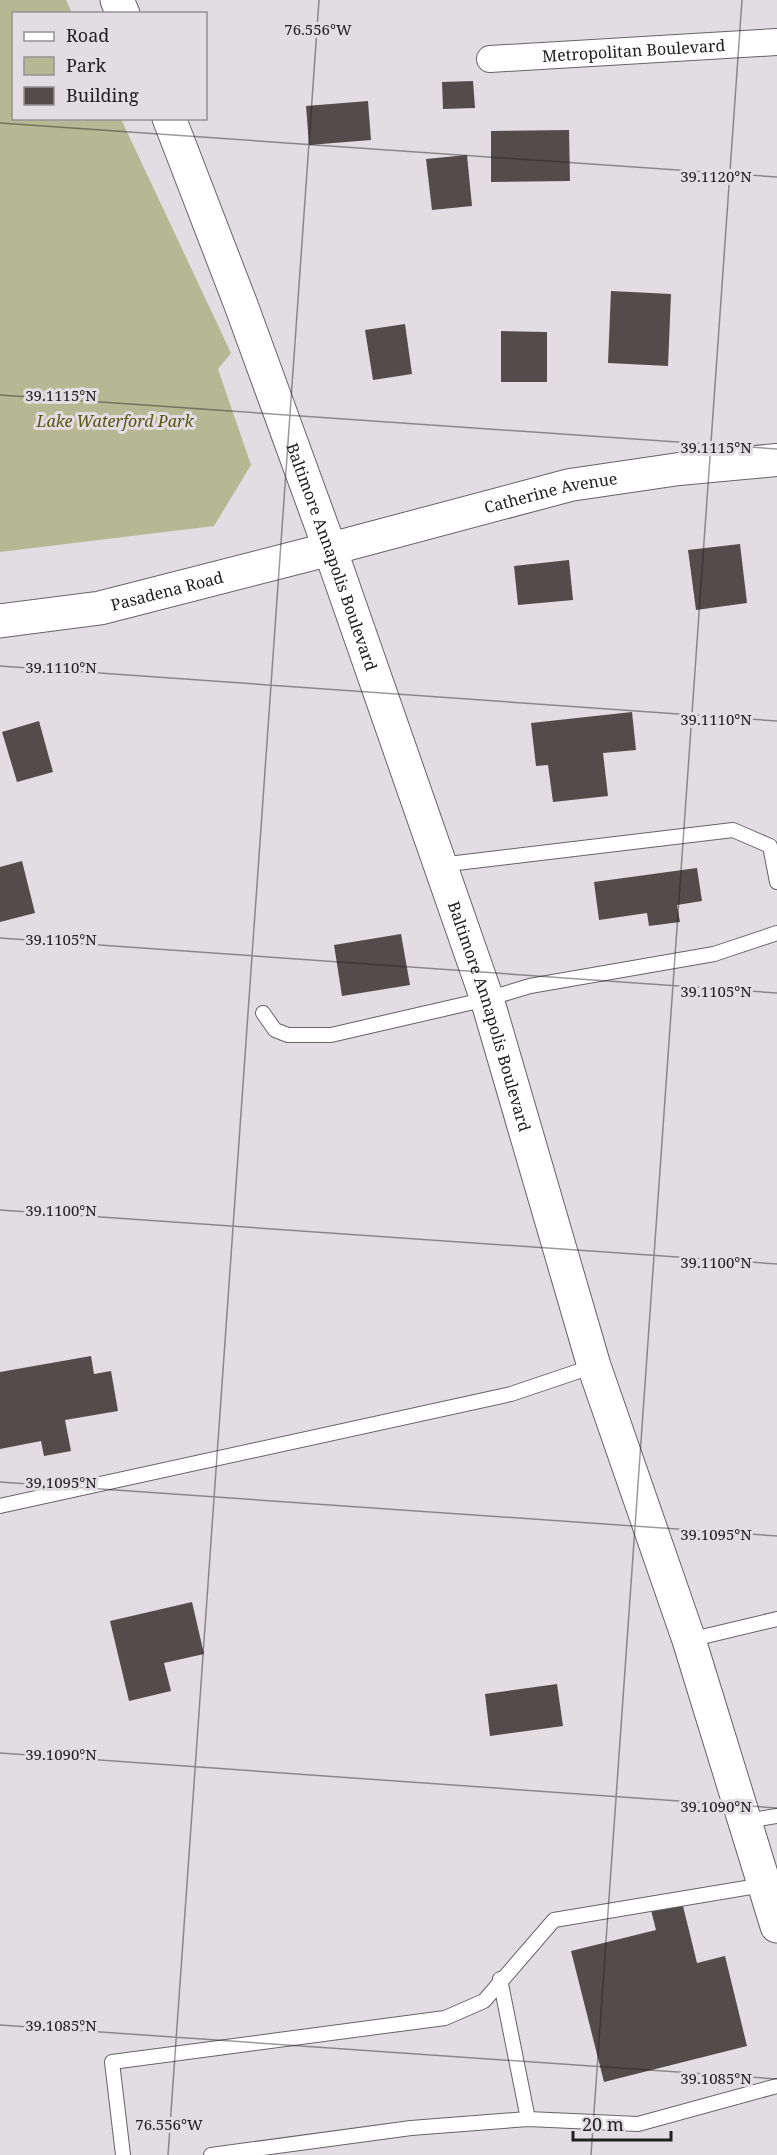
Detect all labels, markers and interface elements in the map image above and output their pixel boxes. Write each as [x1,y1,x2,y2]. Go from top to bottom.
legend [12,12,207,120]
text: 76.556°W [284,19,352,39]
text: Road [66,23,109,47]
street label: Metropolitan Boulevard [542,34,726,67]
text: Park [66,53,106,77]
text: Building [66,83,139,107]
text: 39.1120°N [680,166,752,186]
text: 39.1115°N [25,385,97,405]
park label: Lake Waterford Park [35,410,194,432]
text: 39.1115°N [680,437,752,457]
street label: Baltimore Annapolis Boulevard [281,440,383,674]
street label: Catherine Avenue [482,467,619,518]
street label: Pasadena Road [108,566,226,616]
text: 39.1110°N [25,657,97,677]
text: 39.1110°N [680,709,752,729]
street label: Baltimore Annapolis Boulevard [443,898,536,1134]
text: 39.1105°N [25,929,97,949]
text: 39.1105°N [680,981,752,1001]
text: 39.1100°N [25,1200,97,1220]
text: 39.1100°N [680,1252,752,1272]
text: 39.1095°N [25,1472,97,1492]
text: 39.1095°N [680,1524,752,1544]
text: 39.1090°N [25,1744,97,1764]
text: 39.1090°N [680,1796,752,1816]
text: 39.1085°N [25,2015,97,2035]
text: 39.1085°N [680,2068,752,2088]
scale bar [573,2104,670,2142]
text: 20 m [582,2112,624,2136]
text: 76.556°W [135,2114,203,2134]

